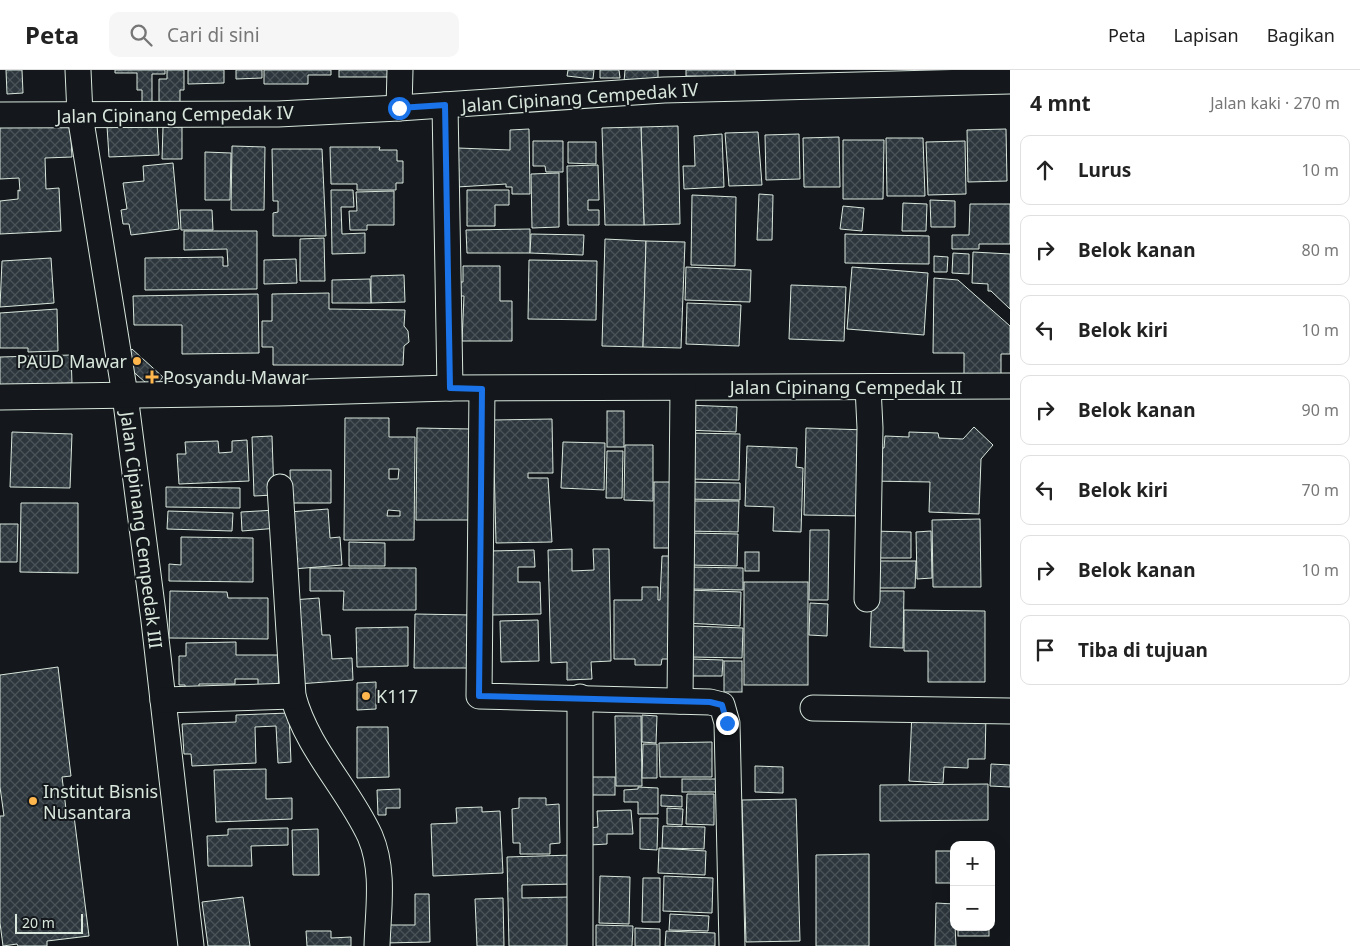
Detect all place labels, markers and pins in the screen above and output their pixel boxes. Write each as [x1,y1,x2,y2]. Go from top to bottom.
place label: PAUD Mawar [16,349,128,373]
marker: PAUD Mawar [131,355,143,367]
place label: Posyandu Mawar [163,365,309,389]
marker: Posyandu Mawar [145,370,159,384]
place label: K117 [376,684,418,708]
marker: K117 [360,690,372,702]
place label: Institut Bisnis Nusantara [43,779,158,824]
marker: Institut Bisnis Nusantara [27,795,39,807]

